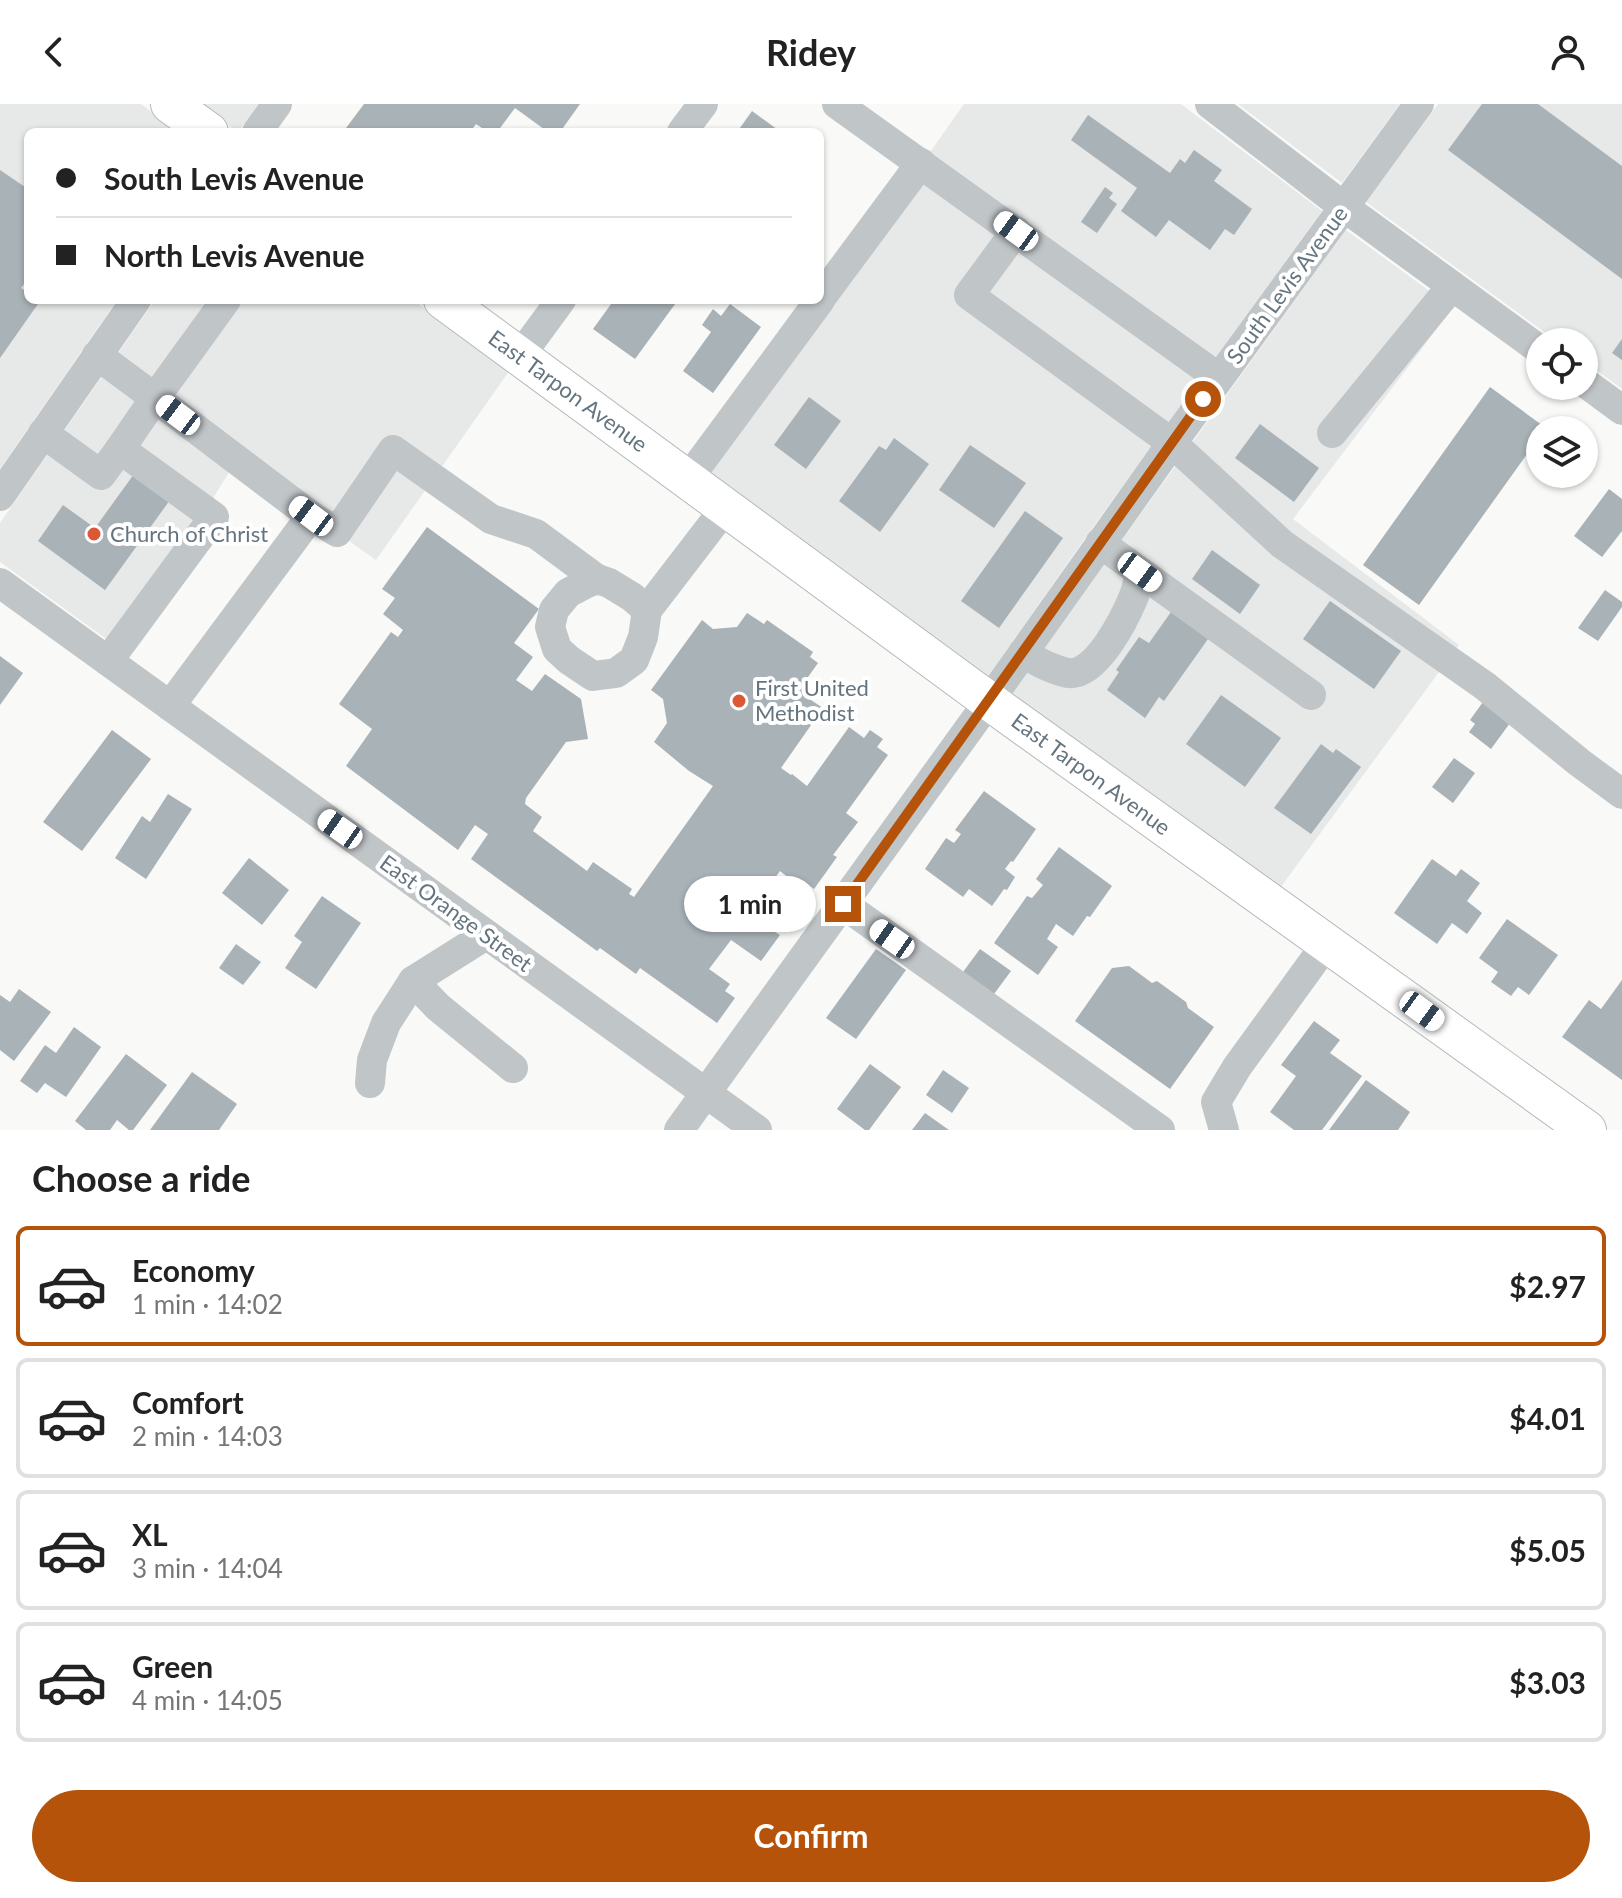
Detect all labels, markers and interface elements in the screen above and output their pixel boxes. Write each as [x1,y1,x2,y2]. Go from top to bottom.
icon: back [32,30,76,74]
text: Ridey [766,30,856,74]
icon: person [1546,30,1590,74]
text: South Levis Avenue [104,160,364,196]
street label: South Levis Avenue [1220,201,1353,369]
car [990,207,1042,255]
text: North Levis Avenue [104,237,365,273]
street label: East Tarpon Avenue [483,324,653,457]
map controls [1526,328,1598,488]
button: locate [1526,328,1598,400]
route start [1185,381,1221,417]
car [152,391,204,439]
button: layers [1526,416,1598,488]
car [285,492,337,540]
place label: Church of Christ [110,520,268,547]
marker: Church of Christ [85,525,103,543]
car [1114,548,1166,596]
place label: First United Methodist [755,674,869,726]
marker: First United Methodist [730,692,748,710]
street label: East Tarpon Avenue [1006,707,1176,840]
car [313,805,367,853]
street label: East Orange Street [375,848,538,977]
callout: 1 min [683,876,815,932]
route end [825,886,861,922]
text: 1 min [718,888,782,920]
car [865,915,919,963]
car [1396,987,1448,1035]
text: Choose a ride [32,1156,251,1200]
icon: car [36,1250,108,1322]
text: Economy [132,1252,255,1288]
text: $2.97 [1509,1268,1586,1304]
text: 1 min · 14:02 [132,1288,283,1320]
icon: car [36,1382,108,1454]
text: Comfort [132,1384,244,1420]
text: $4.01 [1509,1400,1586,1436]
text: 2 min · 14:03 [132,1420,283,1452]
icon: car [36,1514,108,1586]
text: XL [132,1516,168,1552]
text: $5.05 [1509,1532,1586,1568]
text: 3 min · 14:04 [132,1552,283,1584]
icon: car [36,1646,108,1718]
text: Green [132,1648,213,1684]
text: $3.03 [1509,1664,1586,1700]
text: 4 min · 14:05 [132,1684,283,1716]
button: Confirm [32,1790,1590,1882]

